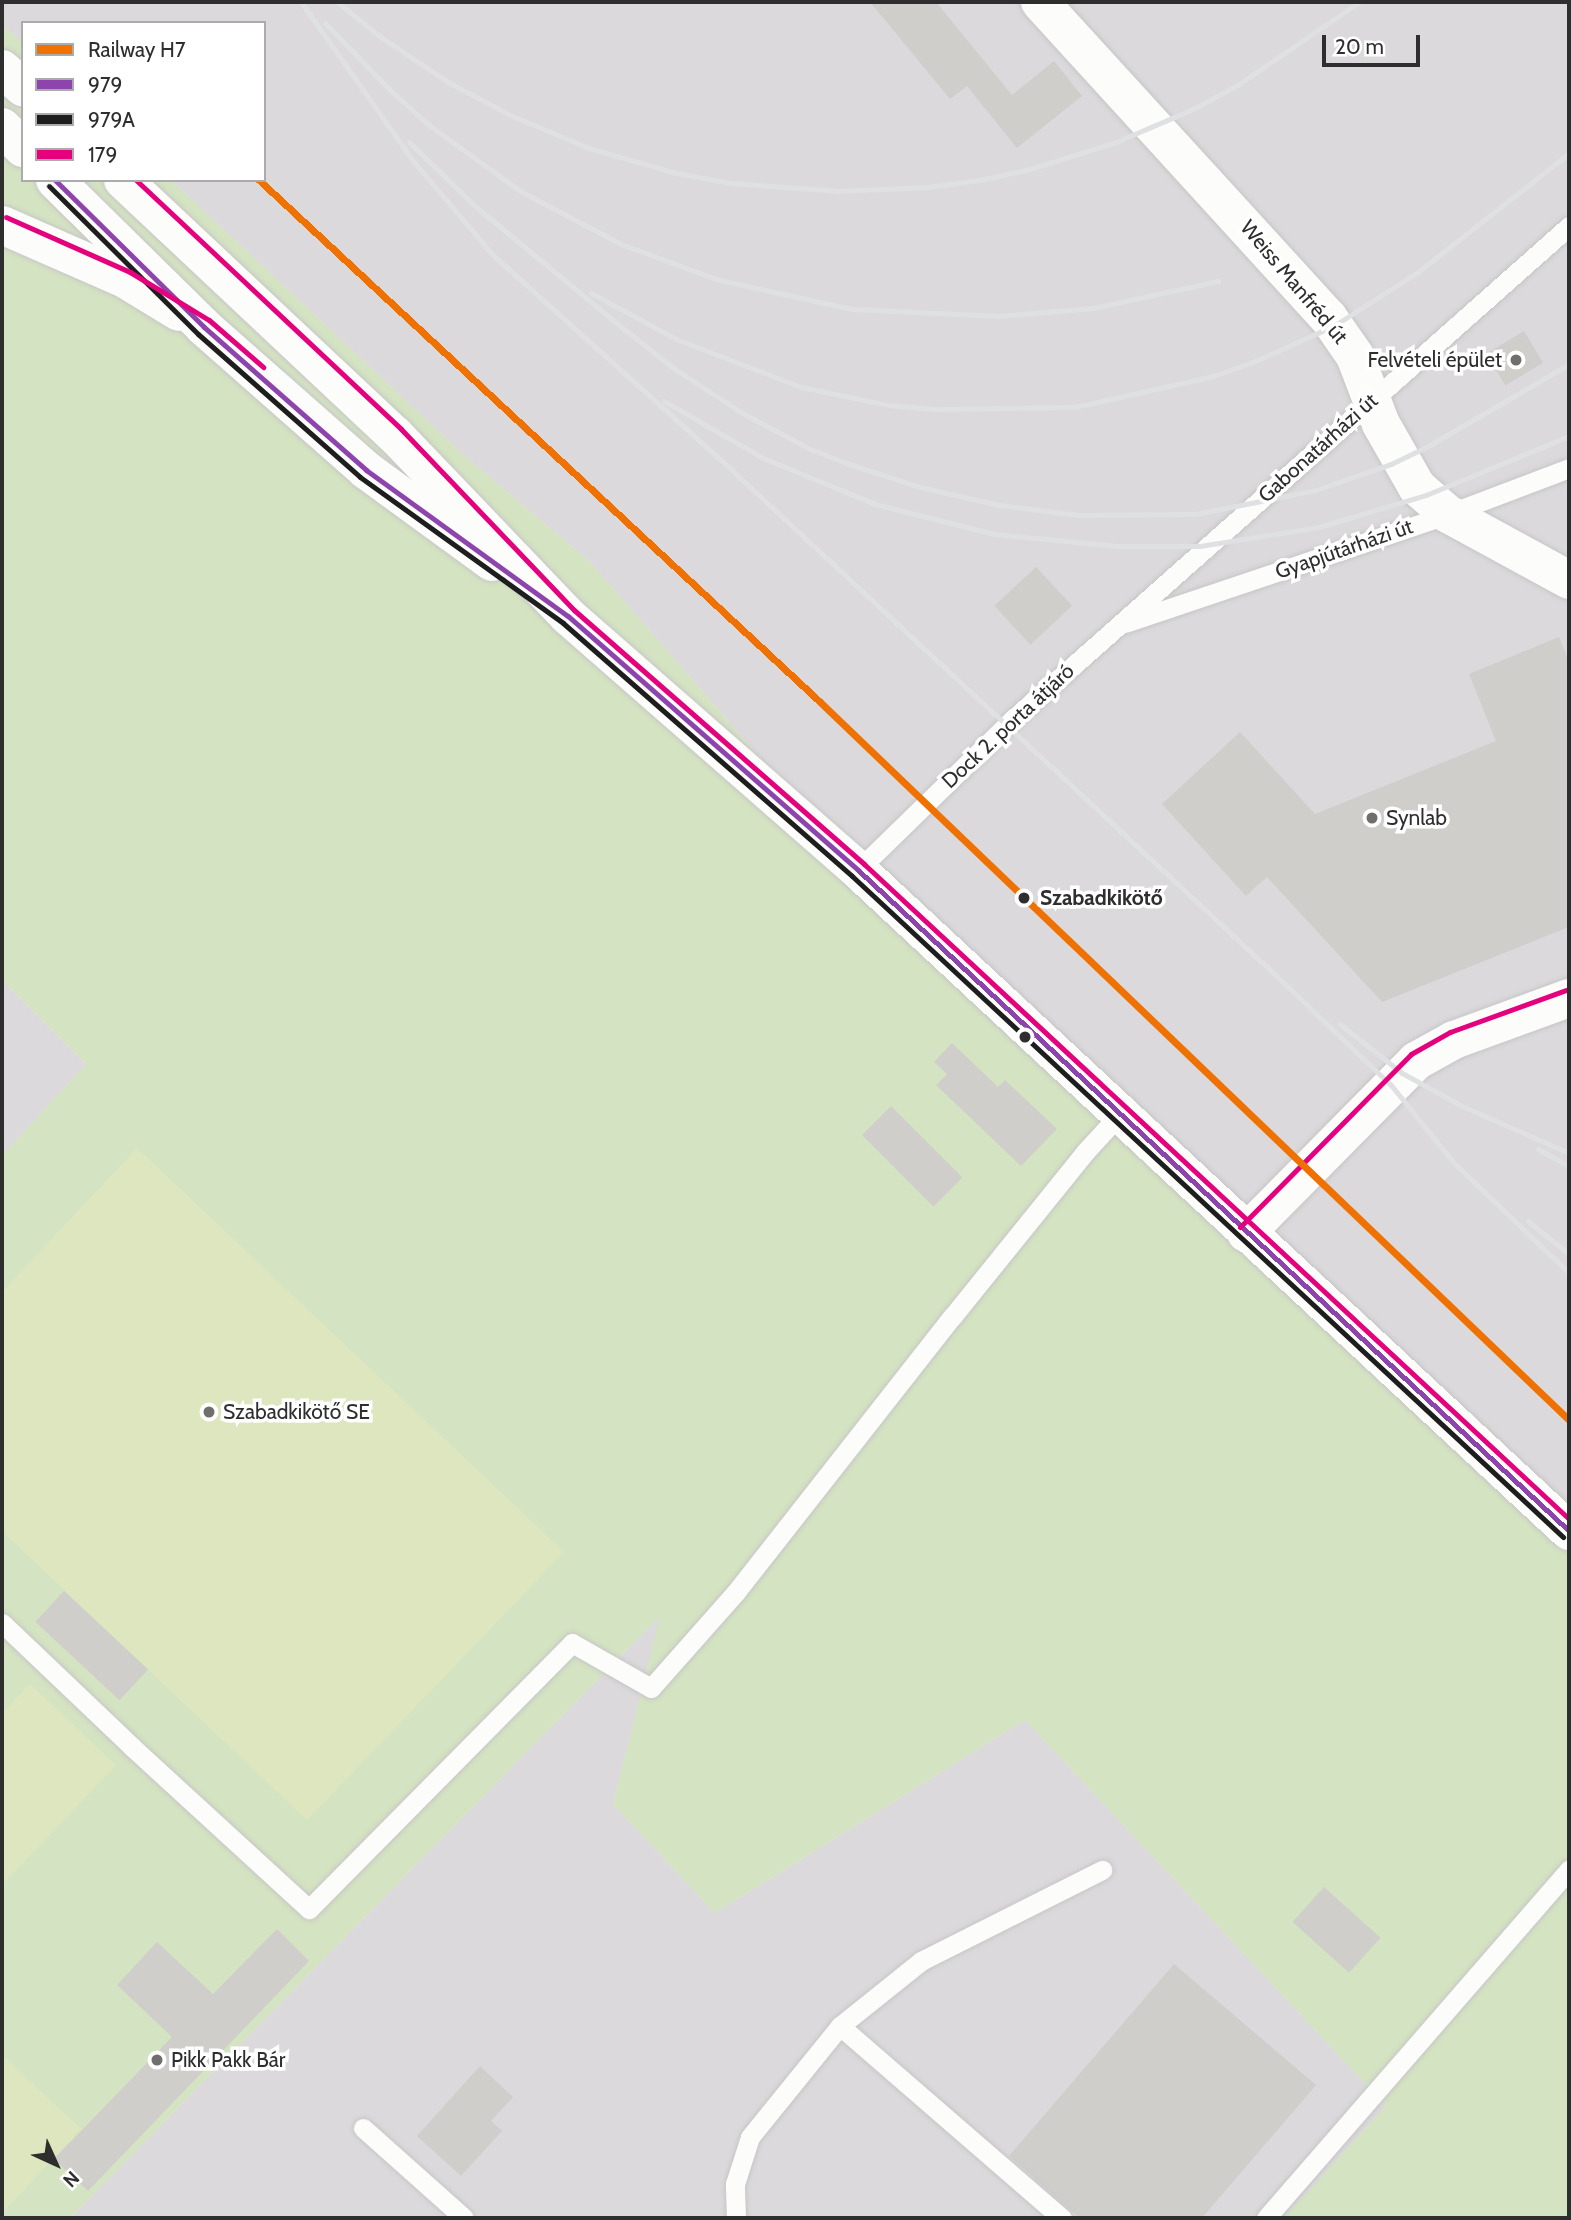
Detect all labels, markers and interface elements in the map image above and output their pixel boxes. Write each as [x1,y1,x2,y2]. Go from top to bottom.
legend [21,21,266,182]
scale bar [1326,21,1424,65]
text: 20 m [1335,34,1384,59]
text: Railway H7 [88,37,185,62]
text: 979 [88,72,122,97]
text: 979A [88,107,135,132]
text: 179 [88,142,117,167]
street label: Weiss Manfréd út [1235,215,1353,349]
place label: Felvételi épület [1367,347,1502,373]
marker: Felvételi épület [1508,352,1524,368]
street label: Gabonatárházi út [1253,388,1383,508]
street label: Gyapjútárházi út [1272,514,1416,584]
street label: Dock 2. porta átjáró [937,658,1079,794]
place label: Synlab [1386,805,1447,831]
marker: Synlab [1364,810,1380,826]
place label: Szabadkikötő [1040,885,1163,911]
marker: Szabadkikötő [1014,888,1034,908]
unlabelled marker [1018,1030,1032,1044]
place label: Szabadkikötő SE [223,1399,370,1425]
marker: Szabadkikötő SE [201,1404,217,1420]
place label: Pikk Pakk Bár [171,2047,285,2073]
marker: Pikk Pakk Bár [149,2052,165,2068]
north arrow [21,2129,91,2199]
text: N [58,2166,84,2192]

